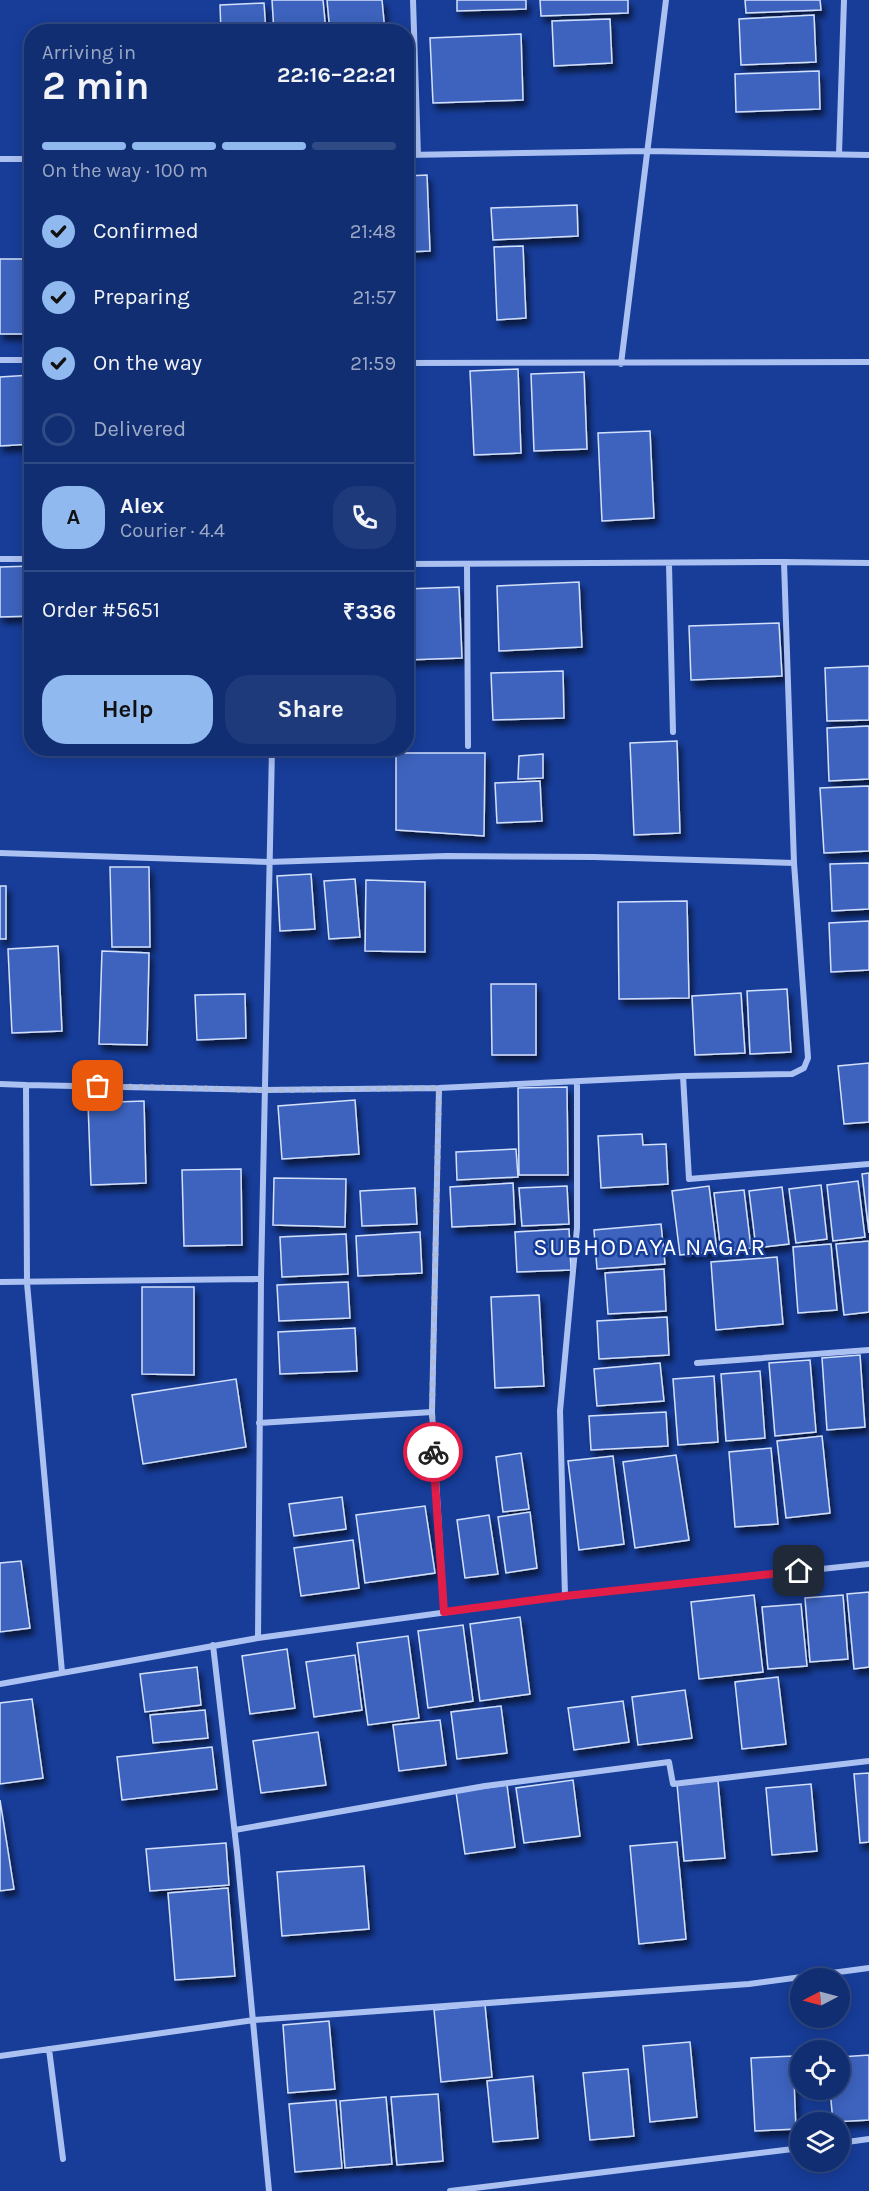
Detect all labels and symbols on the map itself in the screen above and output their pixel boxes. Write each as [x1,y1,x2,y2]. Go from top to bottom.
pin [72,1060,123,1111]
district label: SUBHODAYA NAGAR [533,1233,767,1261]
courier [403,1422,463,1482]
pin [773,1545,824,1596]
north arrow [790,1968,850,2028]

